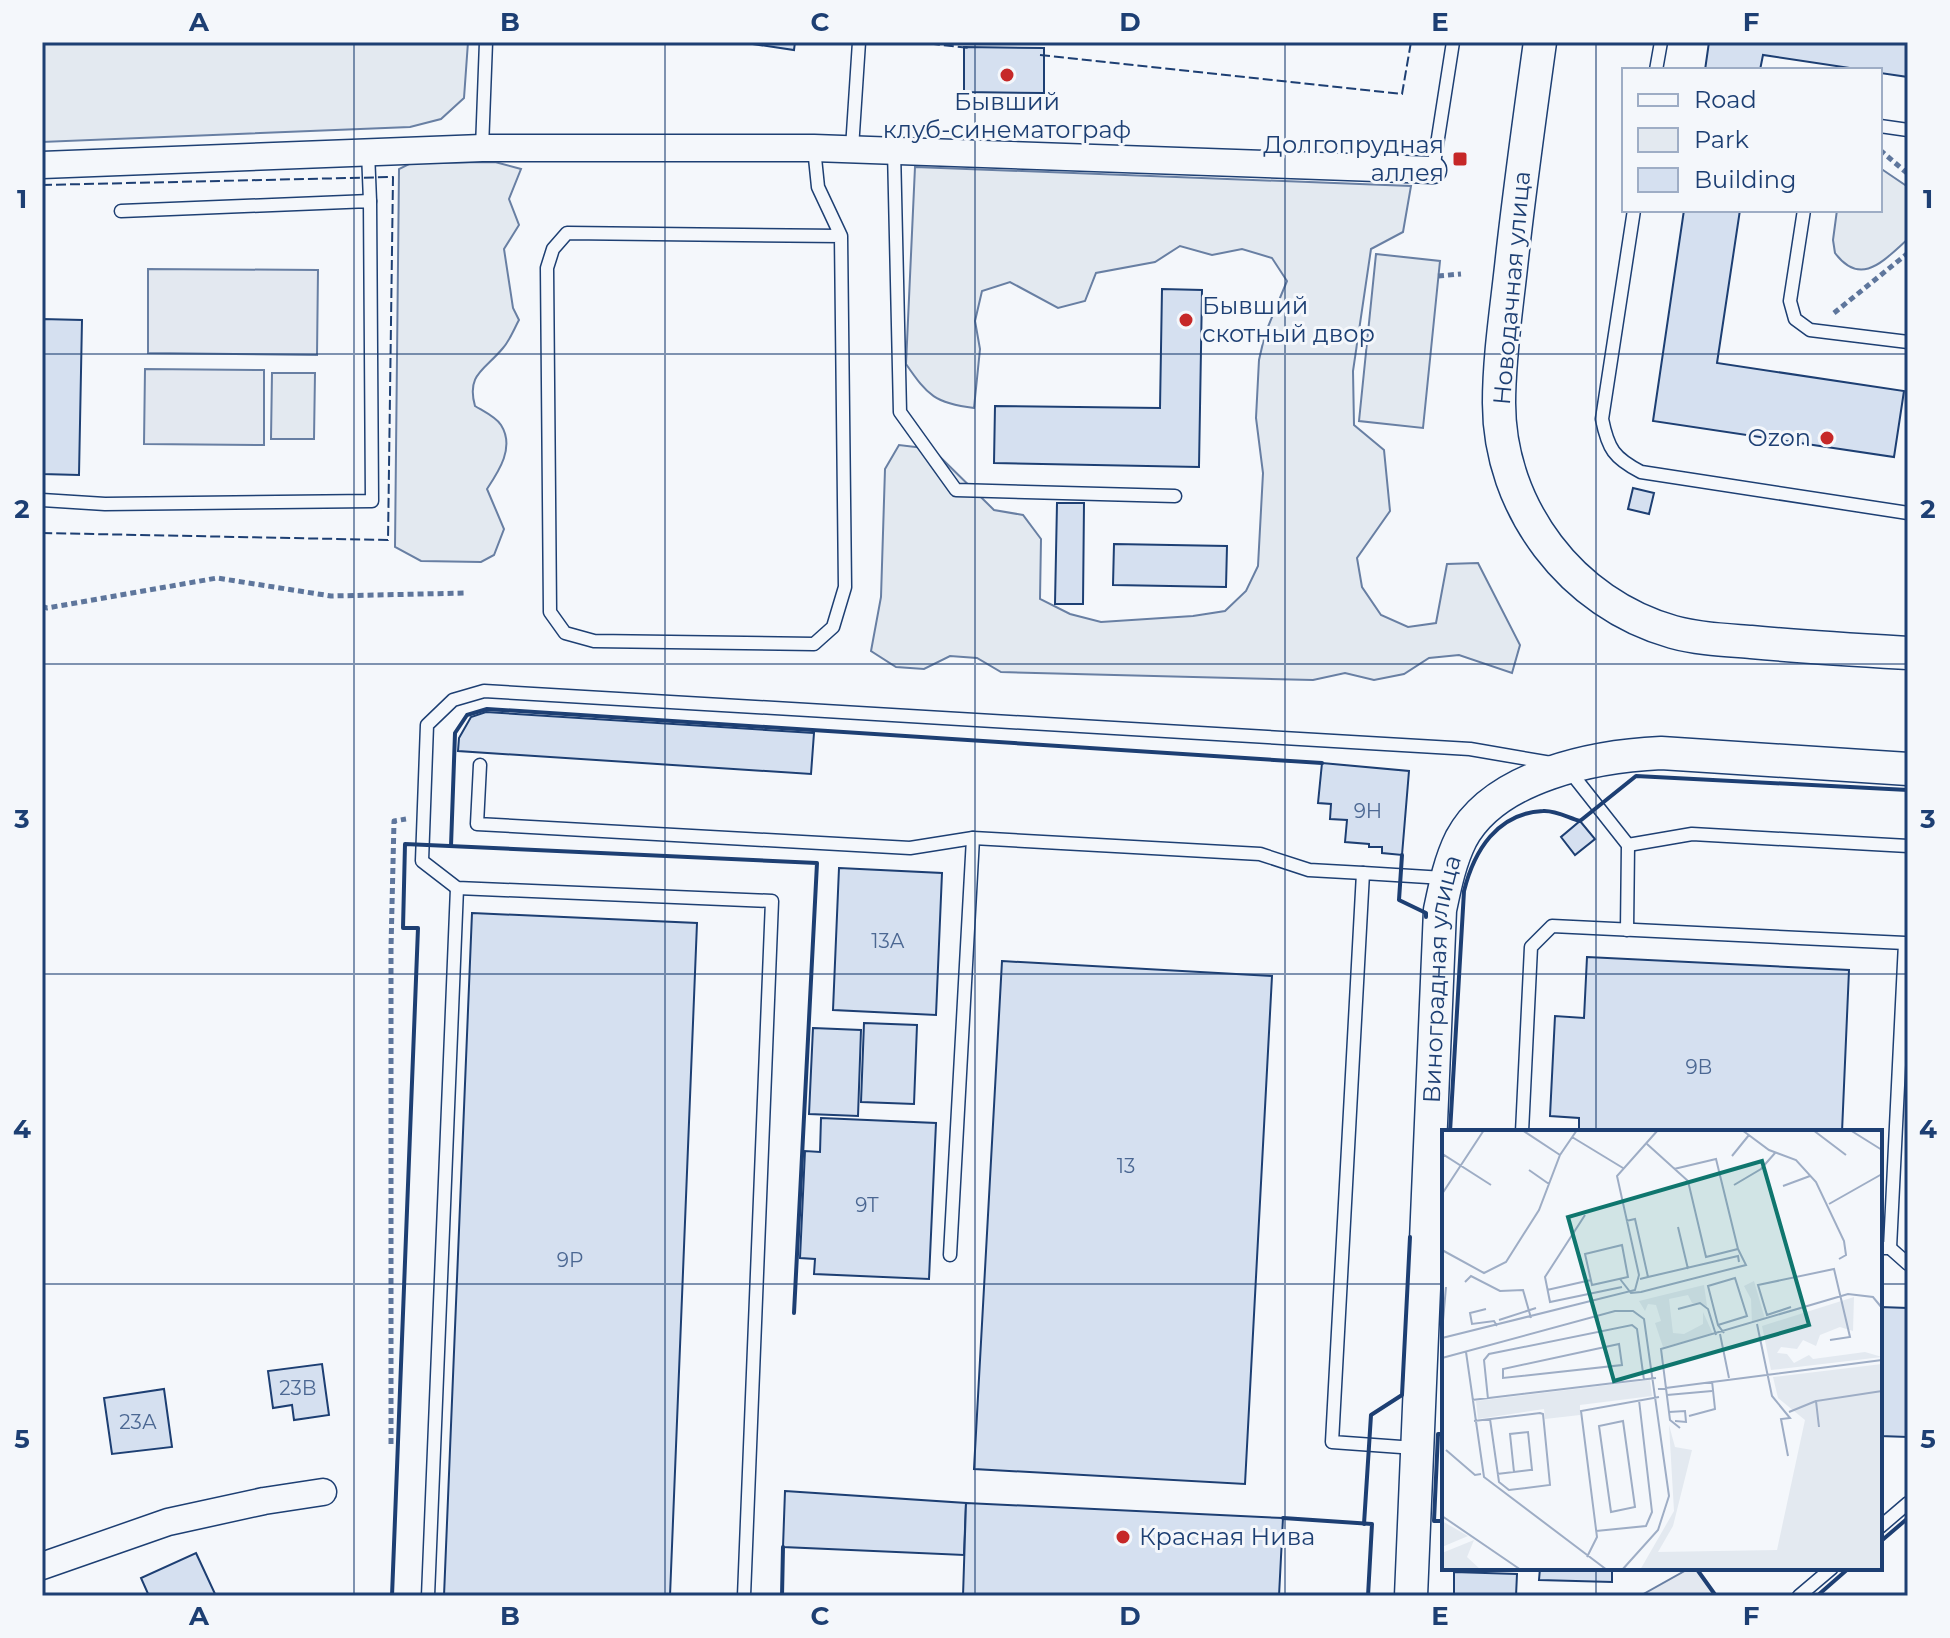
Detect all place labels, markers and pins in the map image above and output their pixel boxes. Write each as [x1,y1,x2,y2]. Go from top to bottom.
marker: Бывший клуб-синематограф [998,66,1016,84]
place label: Бывший клуб-синематограф [883,87,1131,144]
place label: Долгопрудная аллея [1263,130,1444,187]
marker: Долгопрудная аллея [1451,150,1469,168]
place label: Бывший скотный двор [1202,291,1375,348]
marker: Бывший скотный двор [1177,311,1195,329]
place label: Ozon [1748,423,1811,452]
marker: Ozon [1818,429,1836,447]
place label: Красная Нива [1139,1522,1315,1551]
marker: Красная Нива [1114,1528,1132,1546]

